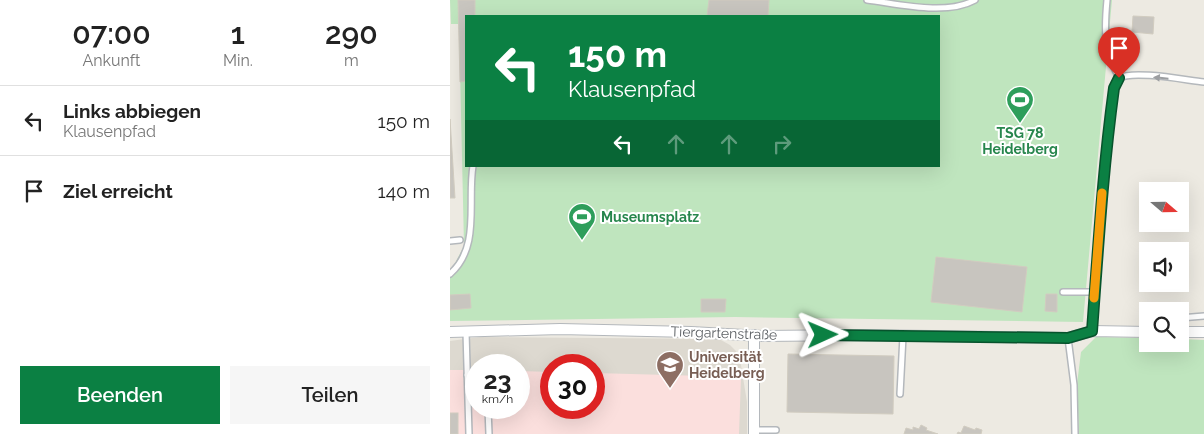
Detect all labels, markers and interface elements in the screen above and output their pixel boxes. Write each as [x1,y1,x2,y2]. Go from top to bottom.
text: 07:00 [72,16,151,51]
text: 1 [231,16,245,51]
text: 290 [325,16,378,51]
pin [1098,27,1140,78]
text: 150 m [568,34,667,75]
icon: arrive [1105,34,1133,62]
icon: left [485,35,550,100]
text: Ankunft [82,51,140,70]
text: Min. [223,51,253,70]
text: m [344,51,359,70]
one-way arrow [1153,74,1169,82]
text: Klausenpfad [568,76,696,102]
sports icon: TSG 78 Heidelberg [1005,85,1035,124]
text: Links abbiegen [63,100,201,122]
icon: left [20,107,48,135]
text: 150 m [378,110,430,132]
text: Klausenpfad [63,122,156,141]
place label: TSG 78 Heidelberg [982,125,1058,157]
icon: left [609,130,637,158]
icon: ahead [662,130,690,158]
icon: ahead [715,130,743,158]
icon: right [768,130,796,158]
icon: arrive [20,177,48,205]
text: Ziel erreicht [63,180,173,202]
text: 140 m [378,180,430,202]
north arrow [1139,182,1189,232]
map controls [1139,182,1189,352]
sports icon: Museumsplatz [567,202,597,241]
place label: Museumsplatz [601,209,699,225]
button: sound [1139,242,1189,292]
button: search [1139,302,1189,352]
position arrow [796,308,848,360]
street label: Tiergartenstraße [670,323,778,343]
place label: Universität Heidelberg [689,349,765,381]
school or university icon: Universität Heidelberg [655,350,685,389]
speed limit sign: 30 [540,354,605,419]
text: 23 [483,365,512,395]
button: Beenden [20,366,220,424]
button: Teilen [230,366,430,424]
text: km/h [482,392,513,406]

